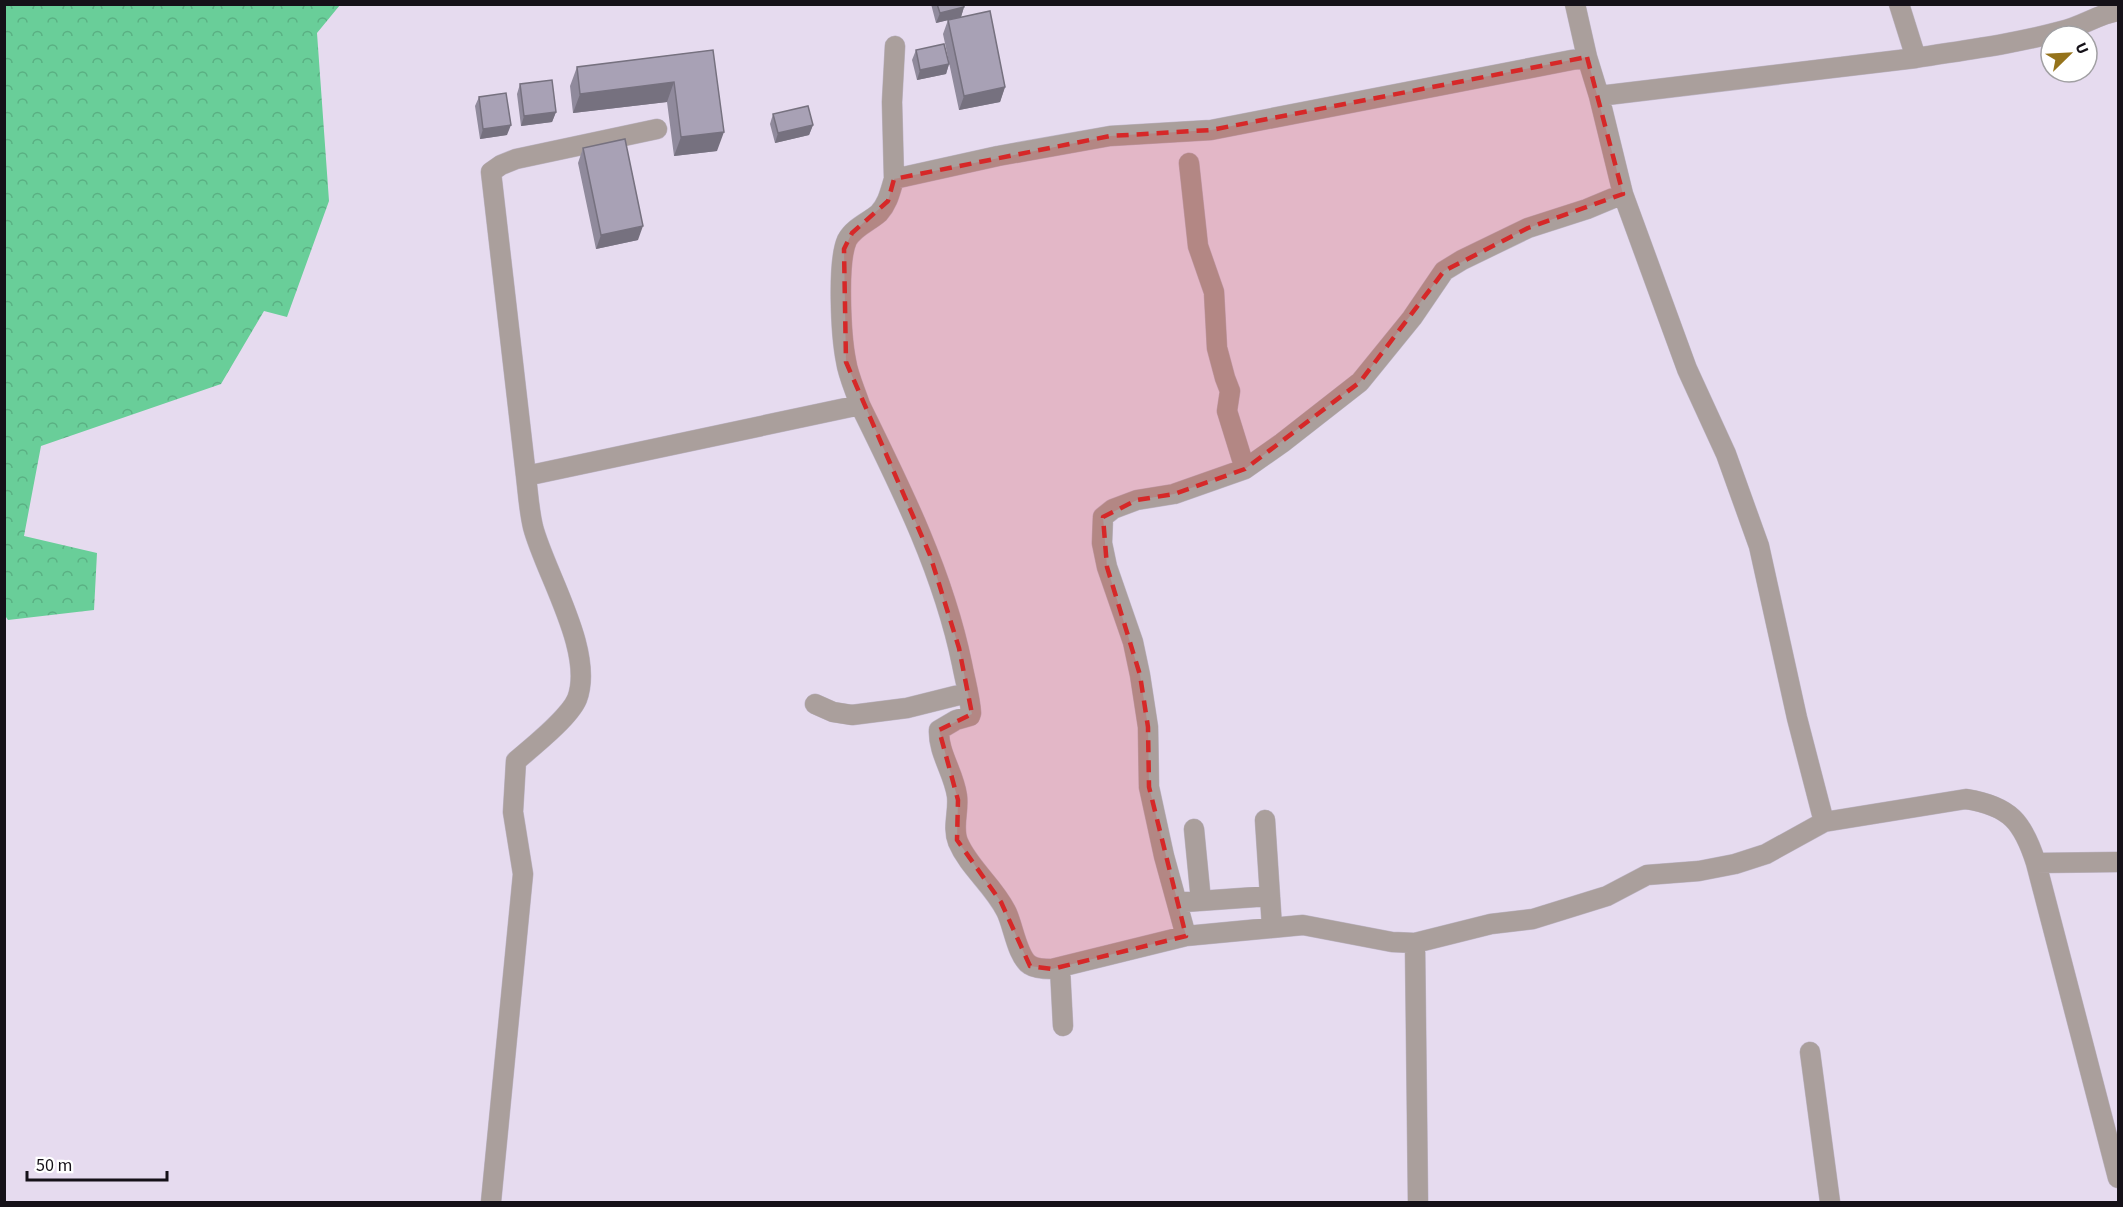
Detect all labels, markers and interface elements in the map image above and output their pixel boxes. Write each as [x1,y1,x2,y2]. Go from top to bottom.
north arrow [2039,24,2099,84]
text: U [2070,39,2094,58]
scale bar [27,1144,166,1182]
text: 50 m [36,1153,72,1178]

